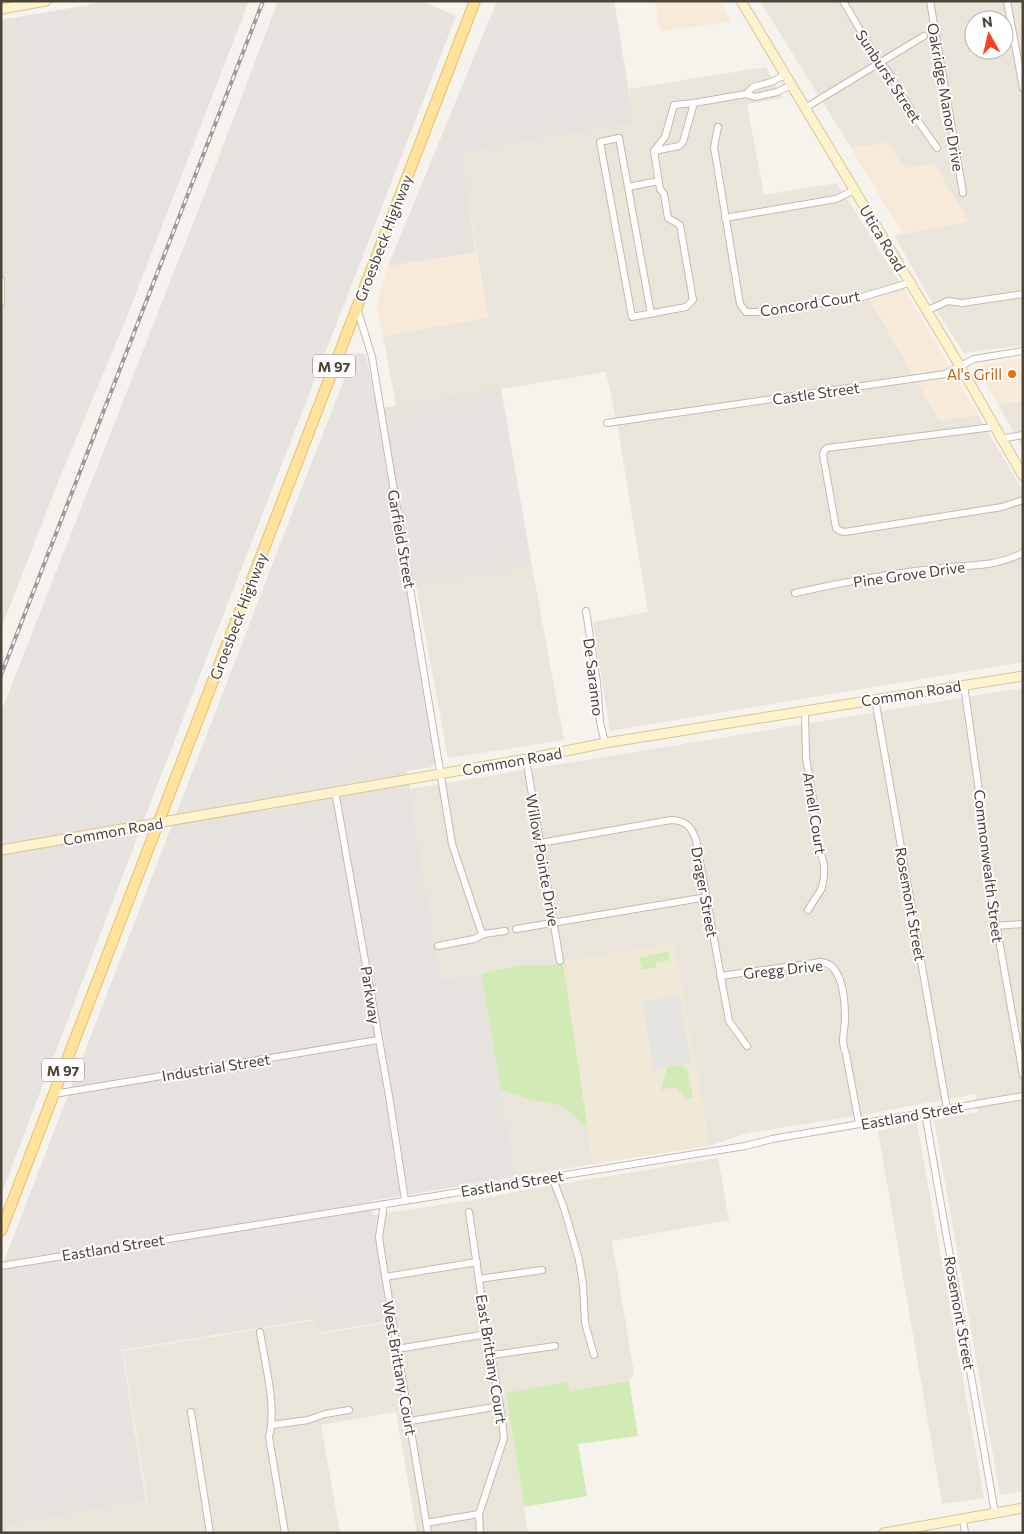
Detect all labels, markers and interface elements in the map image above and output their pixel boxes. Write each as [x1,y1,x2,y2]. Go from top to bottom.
north arrow [964,10,1014,60]
text: N [981,12,994,31]
street label: Oakridge Manor Drive [924,21,968,173]
street label: Sunburst Street [852,26,926,126]
street label: Groesbeck Highway [350,172,416,304]
street label: Utica Road [856,202,910,274]
street label: Concord Court [759,286,861,320]
road number: M 97 [313,354,355,378]
place label: Al's Grill [947,365,1002,383]
marker: Al's Grill [1006,368,1018,380]
street label: Castle Street [771,378,861,408]
street label: Garfield Street [384,488,420,590]
street label: Groesbeck Highway [205,550,271,682]
street label: Pine Grove Drive [852,557,966,591]
street label: De Saranno [580,637,608,717]
street label: Common Road [860,676,962,710]
street label: Common Road [461,743,563,779]
street label: Arnell Court [800,771,830,855]
street label: Commonwealth Street [971,788,1007,944]
street label: Willow Pointe Drive [523,792,564,928]
street label: Common Road [62,813,164,849]
street label: Drager Street [688,845,722,939]
street label: Rosemont Street [892,846,930,962]
street label: Gregg Drive [742,956,824,982]
street label: Parkway [358,965,385,1026]
street label: Industrial Street [160,1050,272,1084]
road number: M 97 [42,1058,84,1082]
street label: Eastland Street [859,1097,965,1133]
street label: Eastland Street [459,1166,565,1200]
street label: Eastland Street [60,1230,166,1264]
street label: Rosemont Street [941,1255,979,1371]
street label: East Brittany Court [473,1293,511,1425]
street label: West Brittany Court [379,1299,421,1437]

